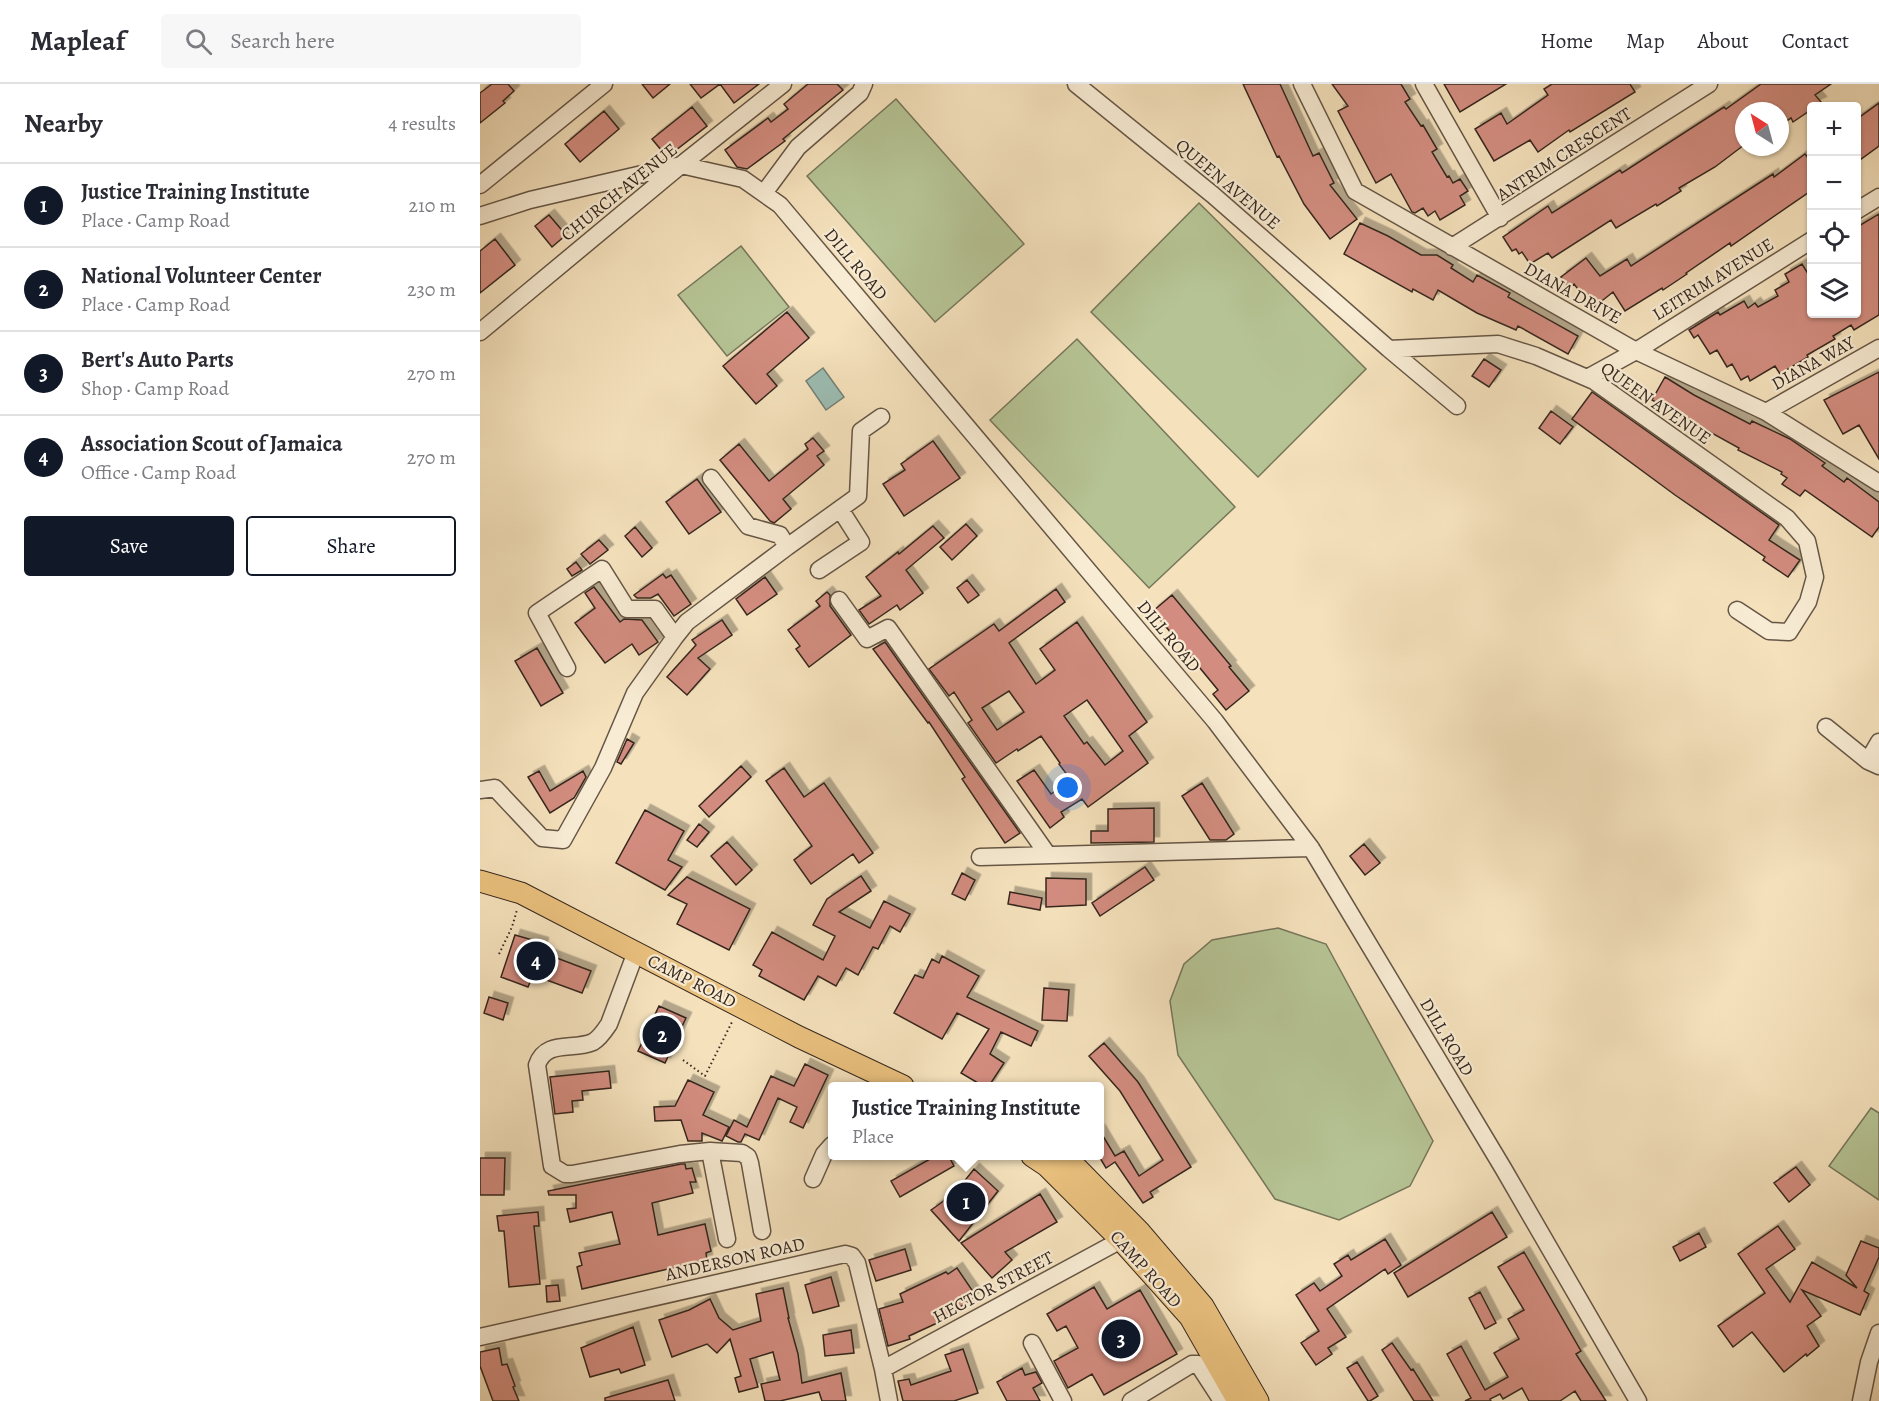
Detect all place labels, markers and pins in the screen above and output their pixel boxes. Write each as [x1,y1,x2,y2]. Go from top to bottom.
pin: 4 [516,938,556,984]
pin: 2 [642,1012,681,1058]
pin: 1 [946,1180,986,1224]
pin: 3 [1102,1316,1140,1362]

